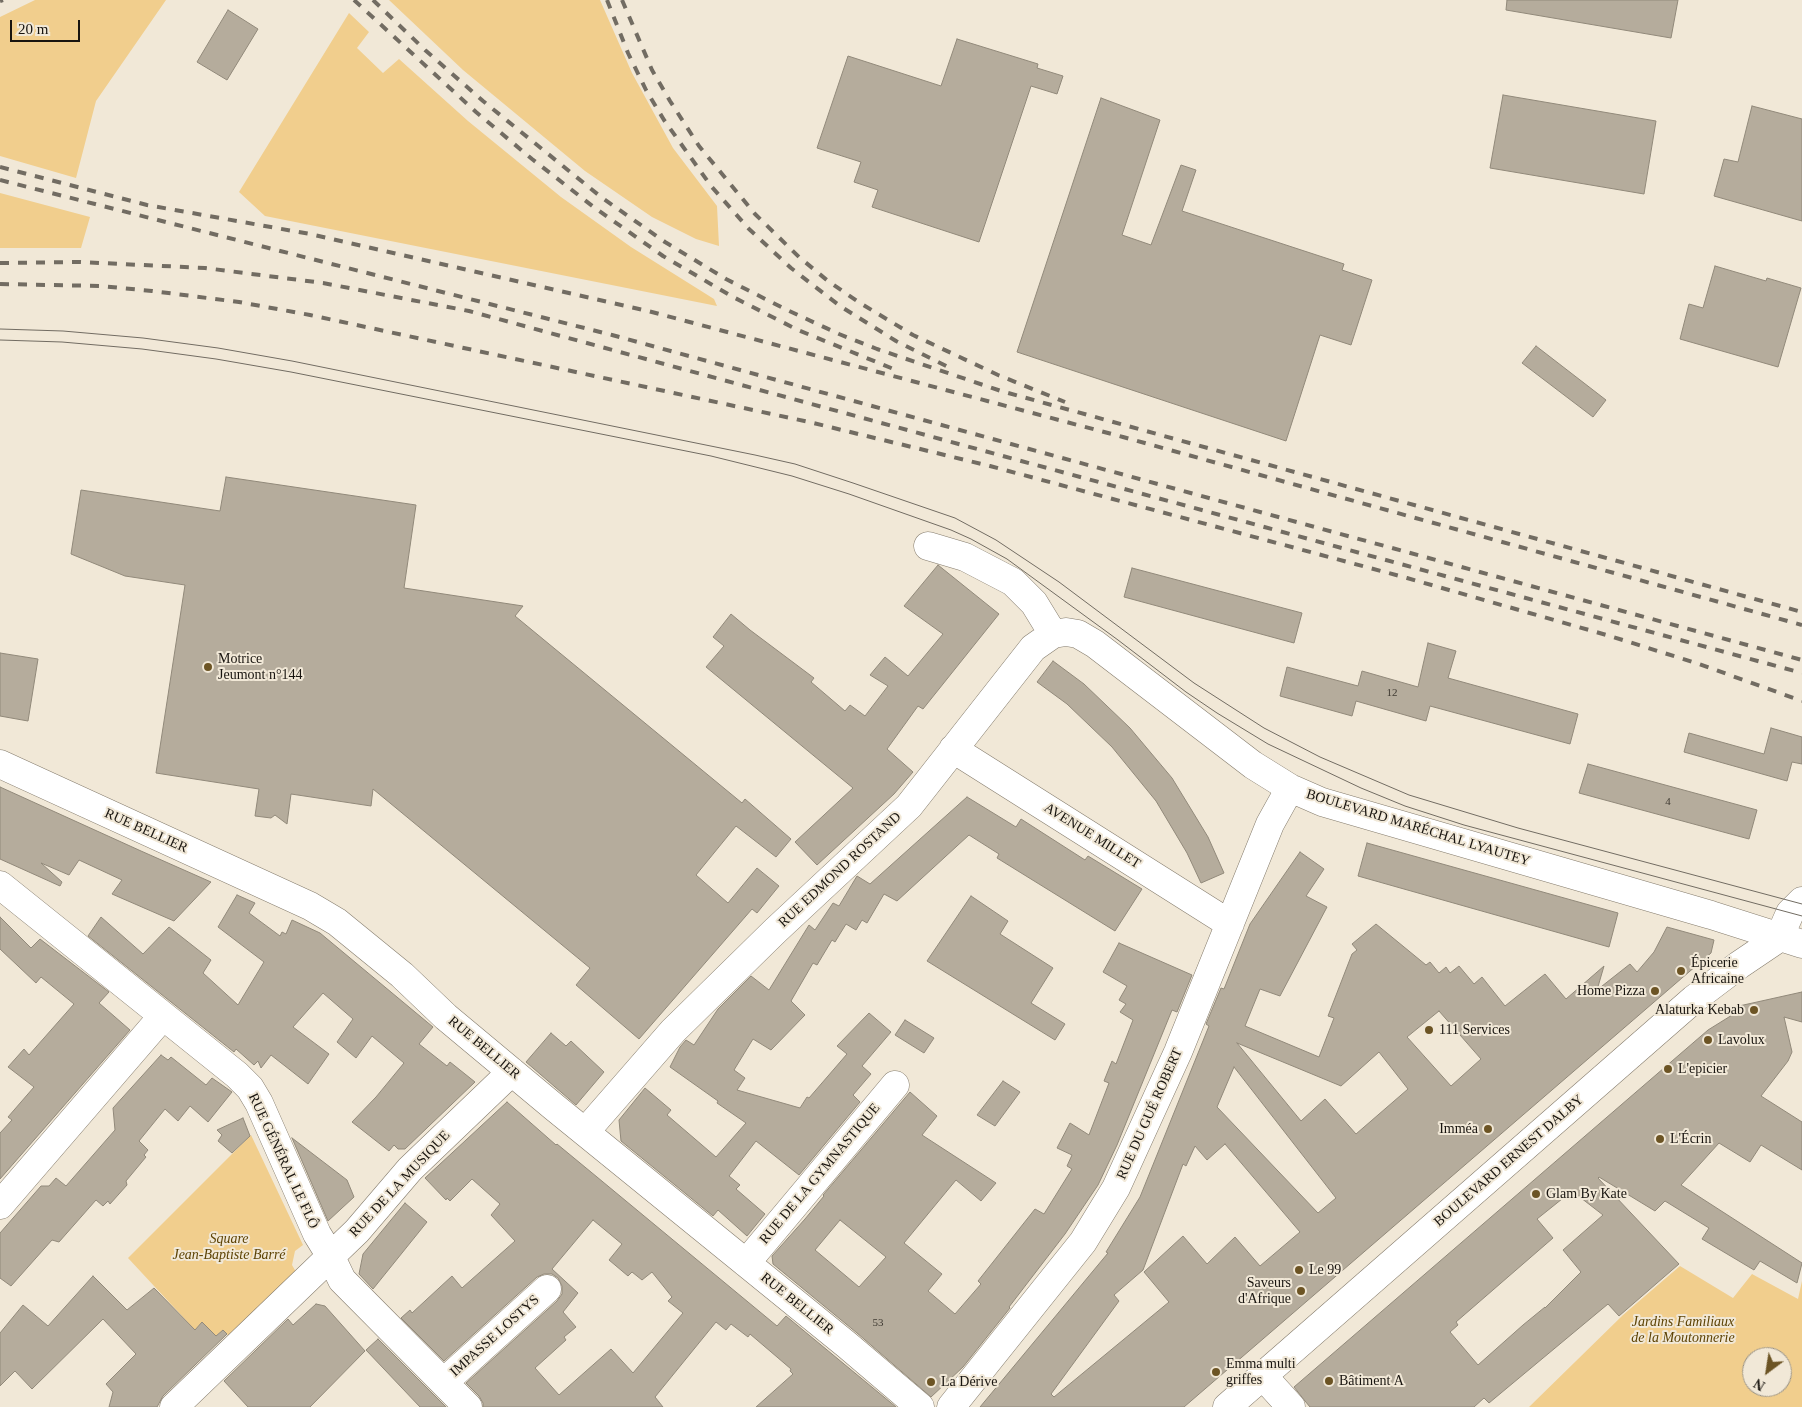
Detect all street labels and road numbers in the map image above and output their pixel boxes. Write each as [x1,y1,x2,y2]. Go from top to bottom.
street label: BOULEVARD MARÉCHAL LYAUTEY [1304,786,1532,870]
street label: AVENUE MILLET [1041,800,1143,872]
street label: RUE BELLIER [102,805,190,857]
street label: RUE EDMOND ROSTAND [775,809,905,931]
street label: RUE BELLIER [444,1013,524,1083]
street label: RUE DU GUÉ ROBERT [1113,1046,1187,1182]
street label: RUE GÉNÉRAL LE FLÔ [244,1091,322,1231]
street label: BOULEVARD ERNEST DALBY [1431,1091,1587,1231]
street label: RUE DE LA GYMNASTIQUE [756,1100,884,1248]
street label: RUE DE LA MUSIQUE [346,1127,454,1241]
street label: RUE BELLIER [757,1269,837,1339]
street label: IMPASSE LOSTYS [447,1292,543,1380]

